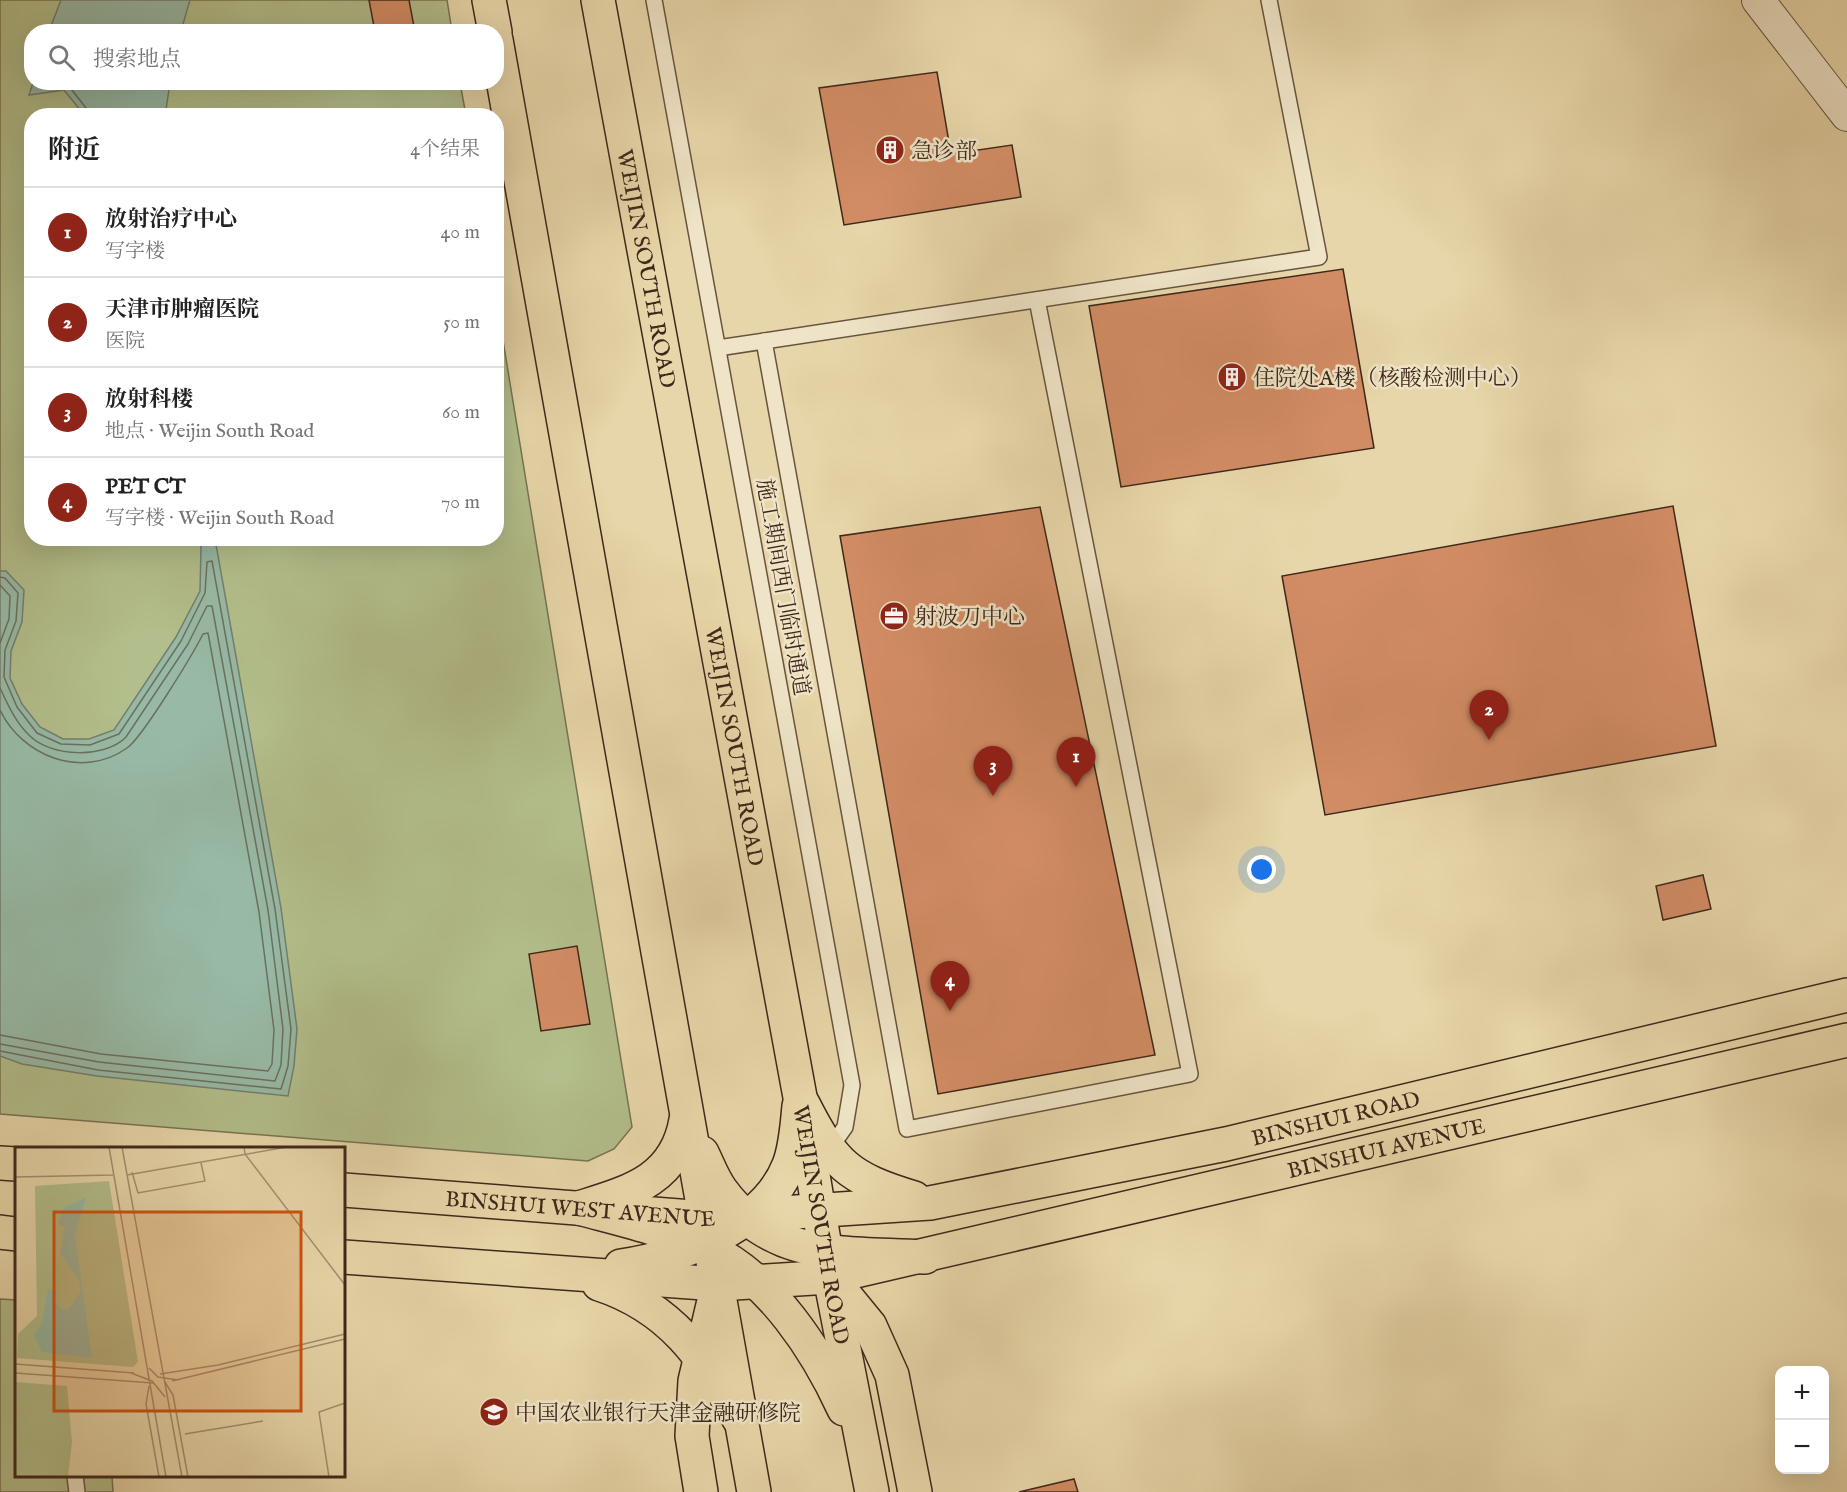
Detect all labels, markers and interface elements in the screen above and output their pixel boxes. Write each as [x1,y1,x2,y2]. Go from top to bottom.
search box [24,24,504,90]
icon: search [45,41,78,74]
text: 搜索地点 [93,46,181,74]
text: 附近 [48,134,100,167]
building icon: 急诊部 [874,134,906,166]
text: 4个结果 [410,137,480,162]
place label: 急诊部 [911,138,977,166]
street label: WEIJIN SOUTH ROAD [610,147,681,391]
text: 放射治疗中心 [105,206,237,234]
text: 1 [64,220,71,245]
text: 40 m [441,220,480,245]
text: 写字楼 [105,239,165,264]
text: 天津市肿瘤医院 [105,296,259,324]
text: 2 [63,310,72,335]
text: 50 m [443,310,480,335]
text: 医院 [105,329,145,354]
building icon: 住院处A楼（核酸检测中心） [1216,361,1248,393]
place label: 住院处A楼（核酸检测中心） [1253,365,1532,393]
text: 放射科楼 [105,386,193,414]
text: 3 [64,400,71,425]
text: 60 m [442,400,480,425]
text: 地点 · Weijin South Road [105,419,314,444]
text: PET CT [105,473,186,501]
street label: 施工期间西门临时通道 [749,477,815,698]
text: 4 [63,490,72,515]
text: 70 m [441,490,480,515]
text: 写字楼 · Weijin South Road [105,506,334,531]
office icon: 射波刀中心 [878,600,910,632]
place label: 射波刀中心 [915,604,1025,632]
street label: WEIJIN SOUTH ROAD [698,625,769,869]
pin: 2 [1470,690,1508,740]
pin: 1 [1056,738,1096,787]
pin: 3 [974,746,1012,796]
your location [1247,855,1276,884]
pin: 4 [930,962,970,1011]
street label: BINSHUI ROAD [1249,1086,1423,1153]
street label: WEIJIN SOUTH ROAD [786,1103,855,1347]
street label: BINSHUI AVENUE [1285,1113,1488,1186]
inset map [15,1147,345,1477]
street label: BINSHUI WEST AVENUE [444,1186,716,1234]
map controls [1775,1366,1829,1474]
button: + [1775,1366,1829,1420]
school or university icon: 中国农业银行天津金融研修院 [478,1396,510,1428]
place label: 中国农业银行天津金融研修院 [515,1400,801,1428]
button: − [1775,1420,1829,1474]

